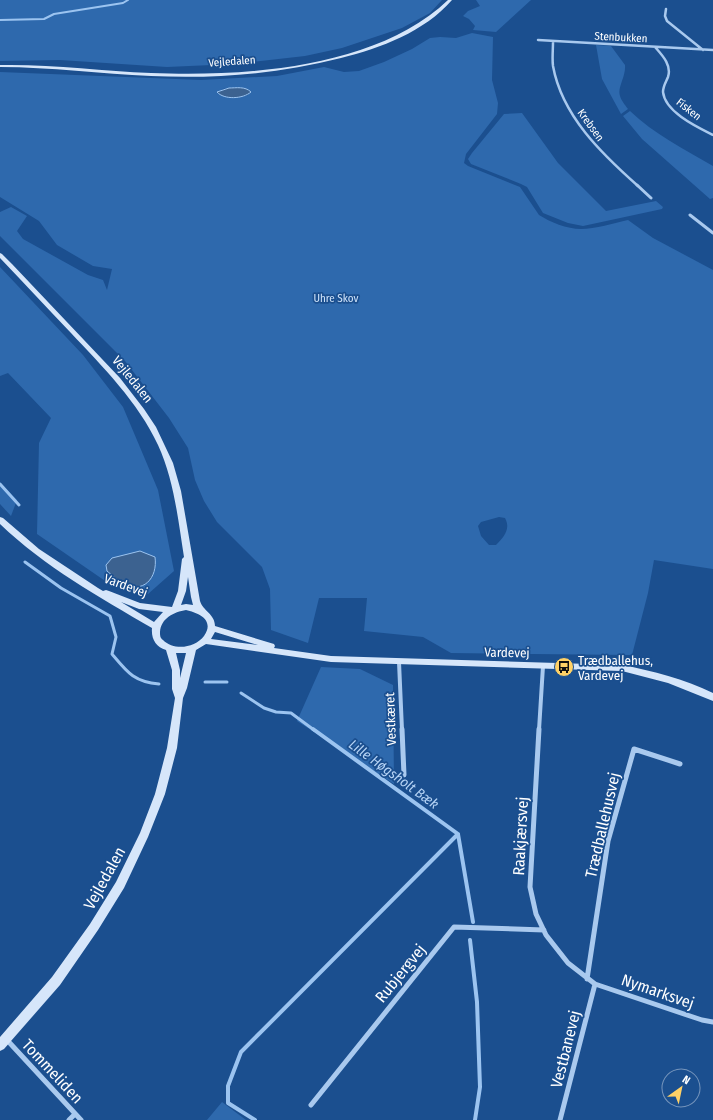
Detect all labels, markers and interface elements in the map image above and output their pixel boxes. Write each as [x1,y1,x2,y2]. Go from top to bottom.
street label: Stenbukken [594,30,648,45]
street label: Vejledalen [208,53,256,70]
street label: Fisken [674,96,704,123]
street label: Krebsen [575,107,607,144]
park label: Uhre Skov [314,292,359,305]
street label: Vejledalen [109,353,156,406]
street label: Vardevej [102,571,150,600]
street label: Vardevej [484,645,530,660]
place label: Trædballehus, Vardevej [578,653,653,683]
bus stop icon: Trædballehus, Vardevej [553,656,575,678]
street label: Vestkæret [382,691,399,746]
water label: Lille Høgsholt Bæk [345,736,442,813]
street label: Trædballehusvej [581,771,624,880]
street label: Raakjærsvej [509,796,532,876]
street label: Vejledalen [80,844,129,913]
street label: Rubjergvej [371,940,430,1006]
street label: Nymarksvej [619,970,697,1013]
street label: Vestbanevej [547,1008,584,1090]
street label: Tommeliden [18,1035,87,1107]
north arrow [661,1068,701,1108]
text: N [680,1073,692,1087]

